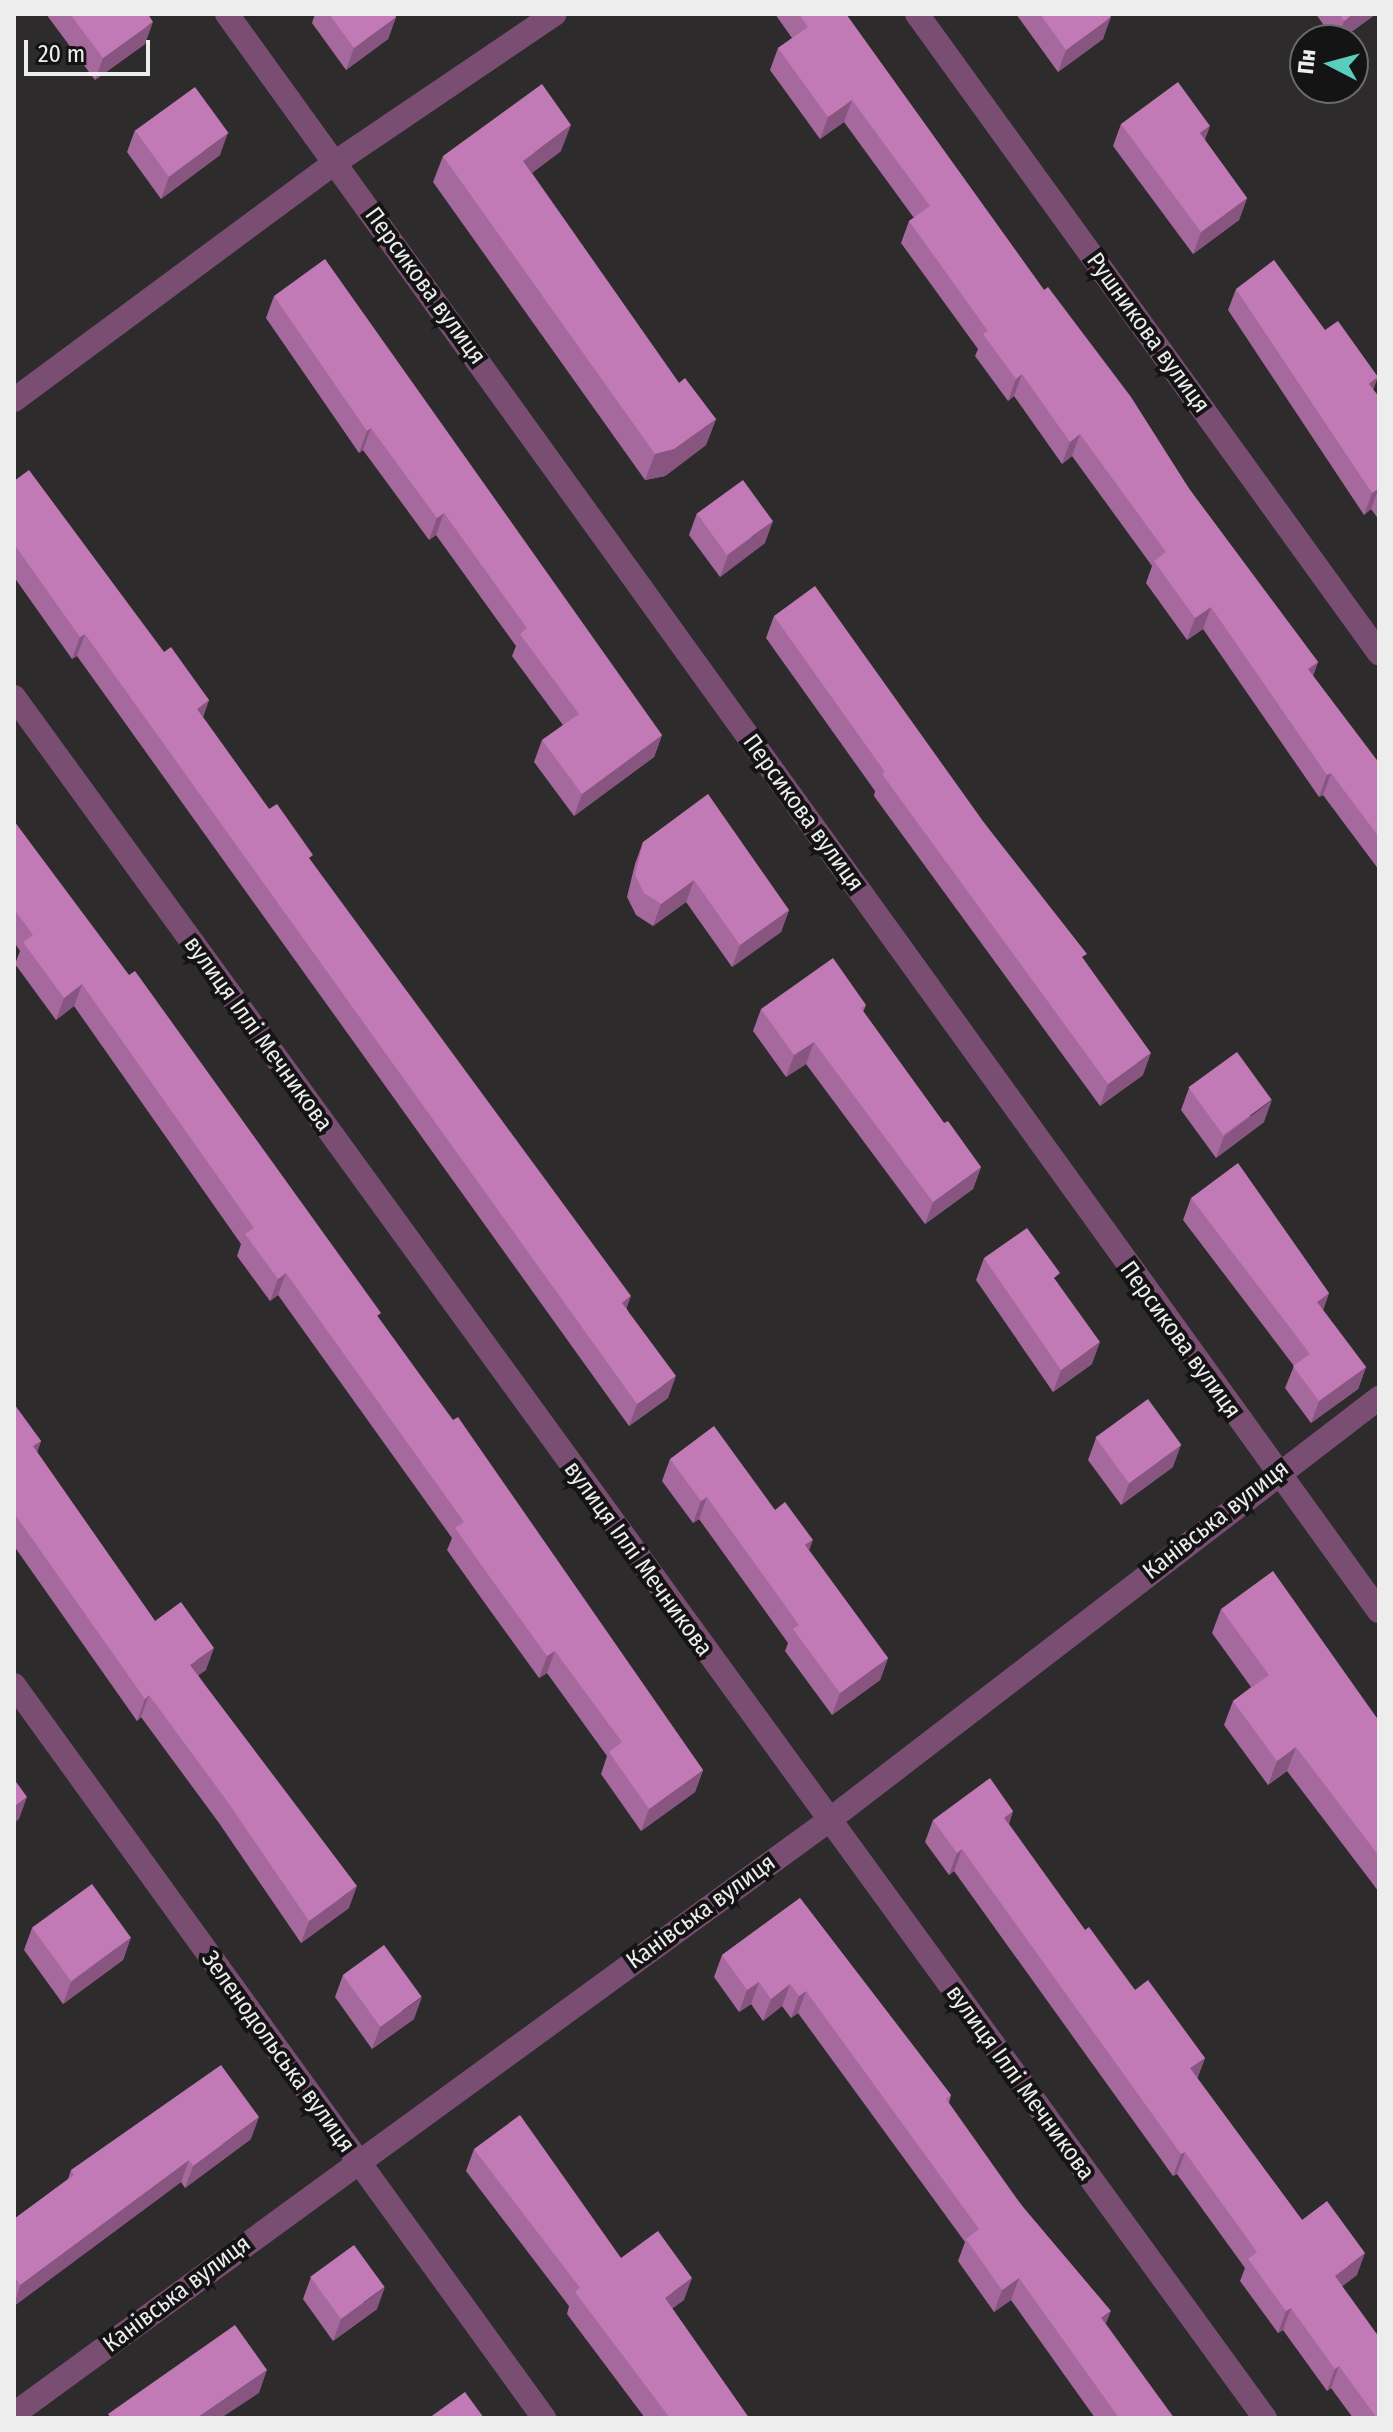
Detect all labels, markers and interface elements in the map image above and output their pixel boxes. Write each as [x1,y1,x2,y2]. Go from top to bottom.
scale bar [28,24,154,74]
north arrow [1289,24,1369,104]
text: 20 m [38,40,85,68]
text: Пн [1292,48,1321,75]
street label: Персикова вулиця [358,202,492,370]
street label: Рушникова вулиця [1080,247,1216,419]
street label: Персикова вулиця [736,729,870,897]
street label: вулиця Іллі Мечникова [178,931,338,1137]
street label: Персикова вулиця [1113,1256,1247,1424]
street label: Канівська вулиця [1137,1454,1295,1586]
street label: вулиця Іллі Мечникова [558,1456,718,1662]
street label: Канівська вулиця [621,1848,781,1976]
street label: Зеленодольська вулиця [195,1946,361,2158]
street label: вулиця Іллі Мечникова [940,1980,1100,2186]
street label: Канівська вулиця [98,2229,256,2359]

